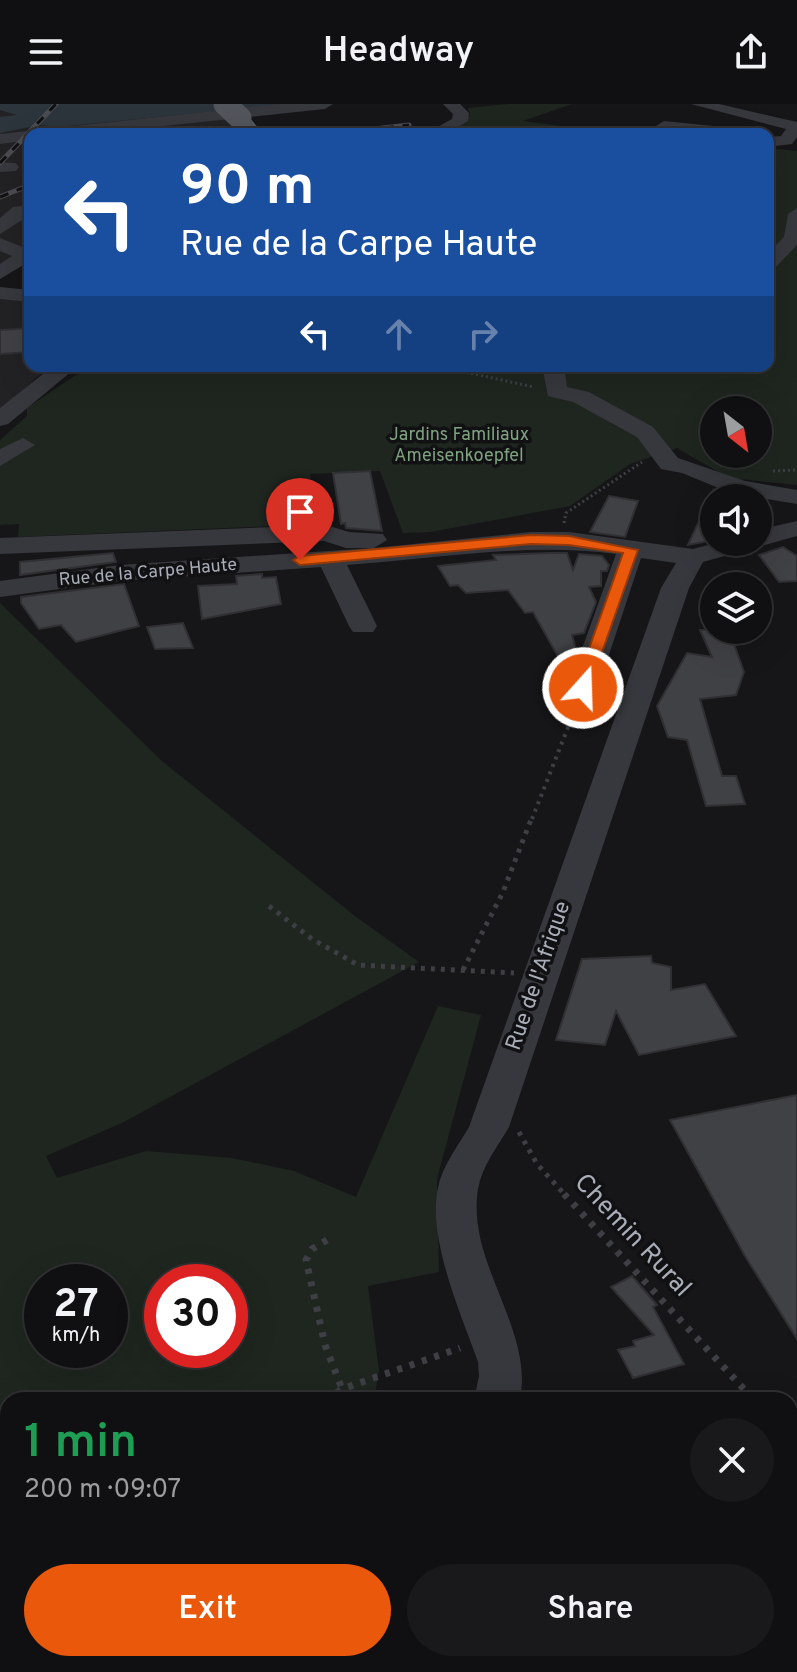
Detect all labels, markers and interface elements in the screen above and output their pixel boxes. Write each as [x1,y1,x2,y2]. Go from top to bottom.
text: Headway [323,29,474,75]
icon: menu [24,30,68,74]
icon: share [729,30,773,74]
text: 90 m [180,154,315,224]
icon: left [48,160,152,264]
text: Rue de la Carpe Haute [180,223,537,269]
icon: left [293,312,337,356]
icon: ahead [377,312,421,356]
icon: right [461,312,505,356]
north arrow [700,396,772,468]
map controls [700,396,772,644]
park label: Jardins Familiaux Ameisenkoepfel [389,424,529,468]
pin [266,478,334,560]
button: sound [700,484,772,556]
icon: arrive [278,490,322,534]
street label: Rue de la Carpe Haute [58,554,238,592]
button: layers [700,572,772,644]
position arrow [541,646,625,730]
street label: Rue de l'Afrique [501,898,577,1054]
street label: Chemin Rural [566,1167,698,1305]
speed limit sign: 30 [144,1264,248,1368]
text: 27 [53,1281,99,1331]
text: km/h [52,1323,100,1349]
text: 1 min [24,1414,137,1474]
button: close [690,1418,774,1502]
text: 200 m · 09:07 [24,1474,181,1507]
button: Exit [24,1564,391,1656]
button: Share [407,1564,774,1656]

